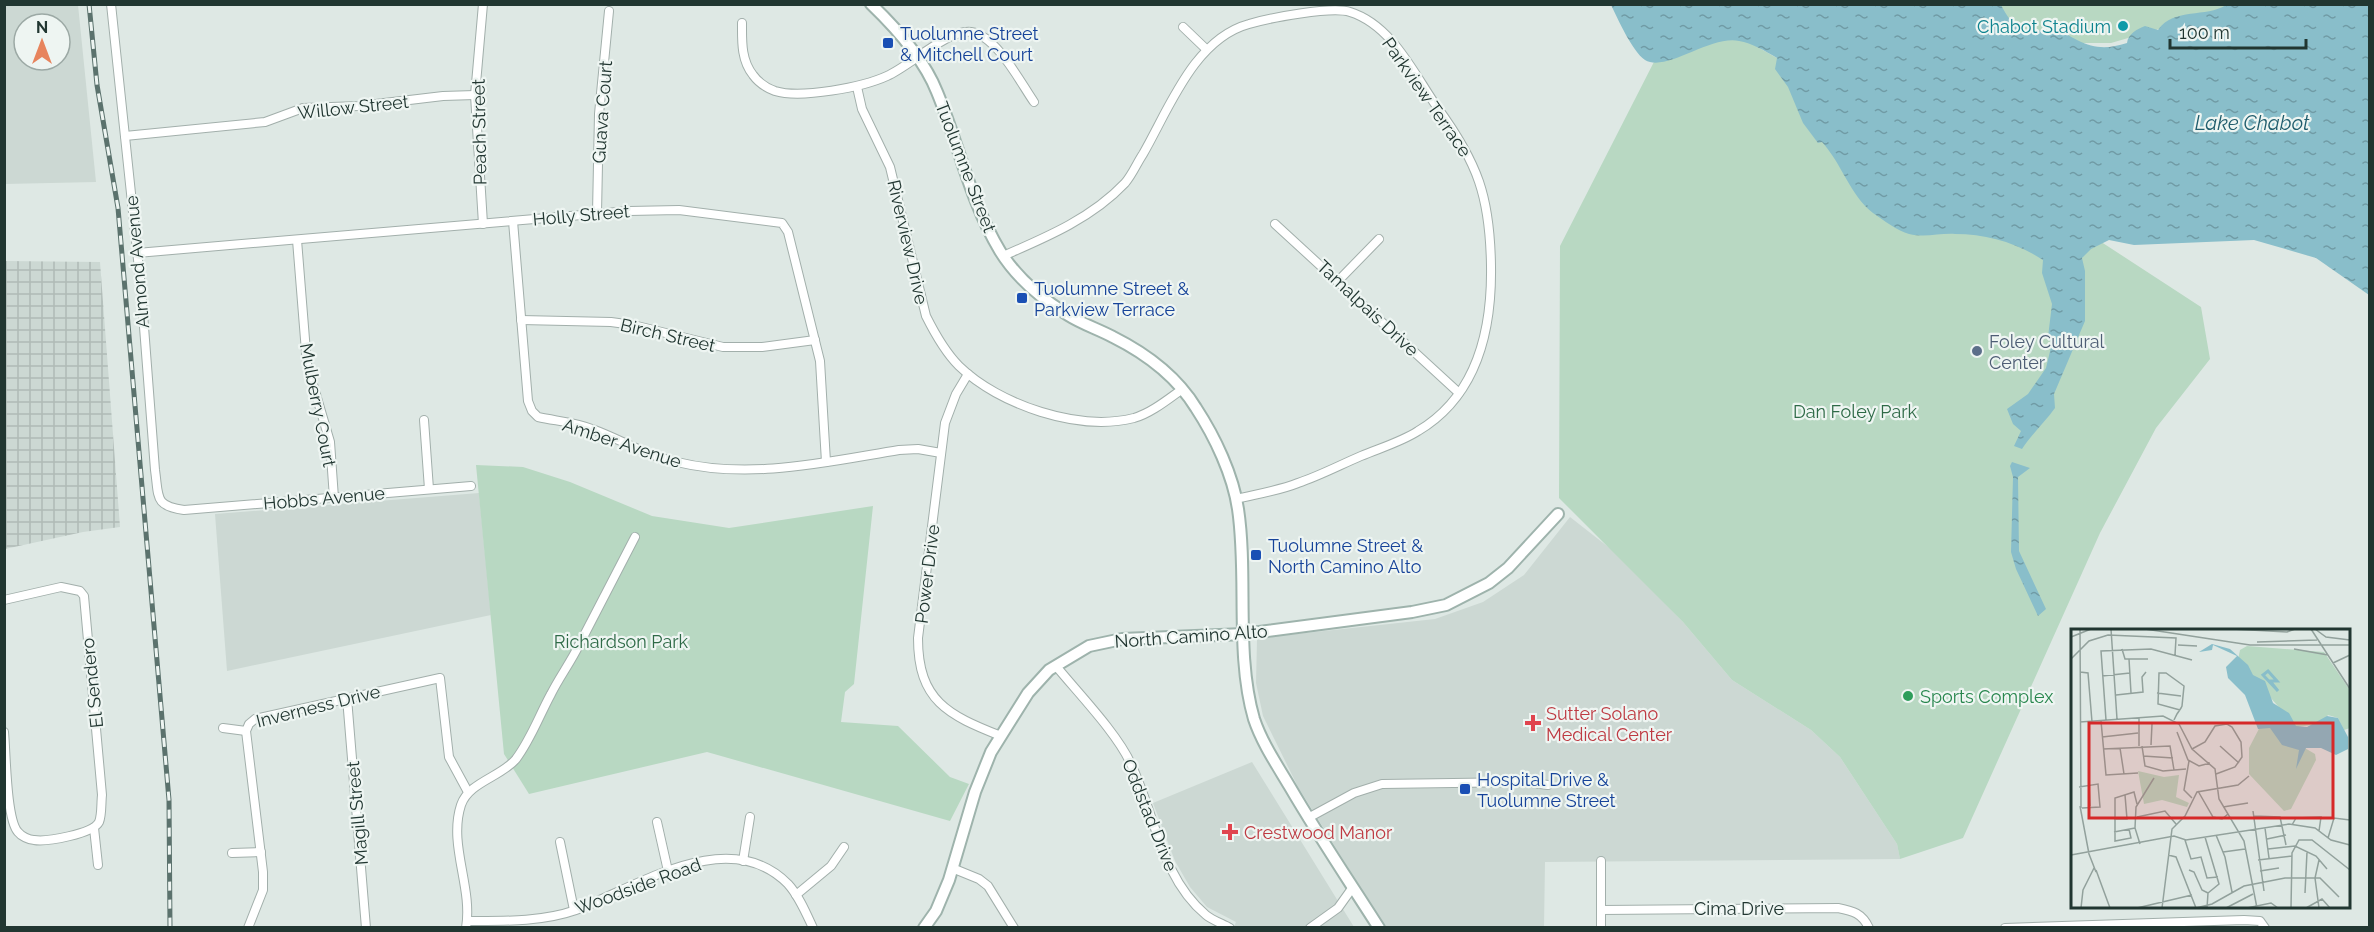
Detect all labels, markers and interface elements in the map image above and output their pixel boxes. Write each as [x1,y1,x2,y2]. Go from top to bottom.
north arrow [12,12,72,72]
scale bar [2170,12,2306,50]
place label: Chabot Stadium [1977,16,2111,37]
text: N [36,18,48,37]
marker: Chabot Stadium [2116,19,2130,33]
text: 100 m [2179,22,2230,43]
place label: Tuolumne Street & Mitchell Court [900,23,1039,65]
street label: Parkview Terrace [1378,33,1476,161]
marker: Tuolumne Street & Mitchell Court [881,36,895,50]
street label: Guava Court [588,60,616,164]
street label: Peach Street [468,79,490,185]
street label: Willow Street [296,91,410,123]
street label: Tuolumne Street [931,99,1001,235]
water label: Lake Chabot [2195,111,2310,135]
street label: Riverview Drive [883,178,933,307]
street label: Almond Avenue [121,194,153,329]
street label: Holly Street [532,200,630,230]
street label: Tamalpais Drive [1313,256,1423,361]
place label: Tuolumne Street & Parkview Terrace [1034,278,1189,320]
marker: Tuolumne Street & Parkview Terrace [1015,291,1029,305]
street label: Birch Street [618,314,718,356]
place label: Foley Cultural Center [1989,331,2105,373]
street label: Mulberry Court [296,341,340,469]
marker: Foley Cultural Center [1970,344,1984,358]
park label: Dan Foley Park [1793,401,1918,422]
street label: Amber Avenue [560,414,684,472]
street label: Hobbs Avenue [262,482,386,514]
street label: Power Drive [911,523,944,625]
place label: Tuolumne Street & North Camino Alto [1268,535,1423,577]
marker: Tuolumne Street & North Camino Alto [1249,548,1263,562]
street label: North Camino Alto [1114,620,1269,652]
inset map [2071,629,2350,908]
park label: Richardson Park [554,631,689,652]
street label: El Sendero [77,637,107,729]
street label: Inverness Drive [254,680,383,732]
place label: Sports Complex [1920,686,2053,707]
marker: Sports Complex [1901,689,1915,703]
place label: Sutter Solano Medical Center [1546,703,1673,745]
marker: Sutter Solano Medical Center [1524,714,1542,732]
street label: Oddstad Drive [1118,756,1182,875]
street label: Magill Street [342,760,372,866]
place label: Hospital Drive & Tuolumne Street [1477,769,1616,811]
marker: Hospital Drive & Tuolumne Street [1458,782,1472,796]
place label: Crestwood Manor [1244,822,1393,843]
marker: Crestwood Manor [1221,823,1239,841]
street label: Woodside Road [572,853,704,919]
street label: Cima Drive [1694,898,1785,919]

